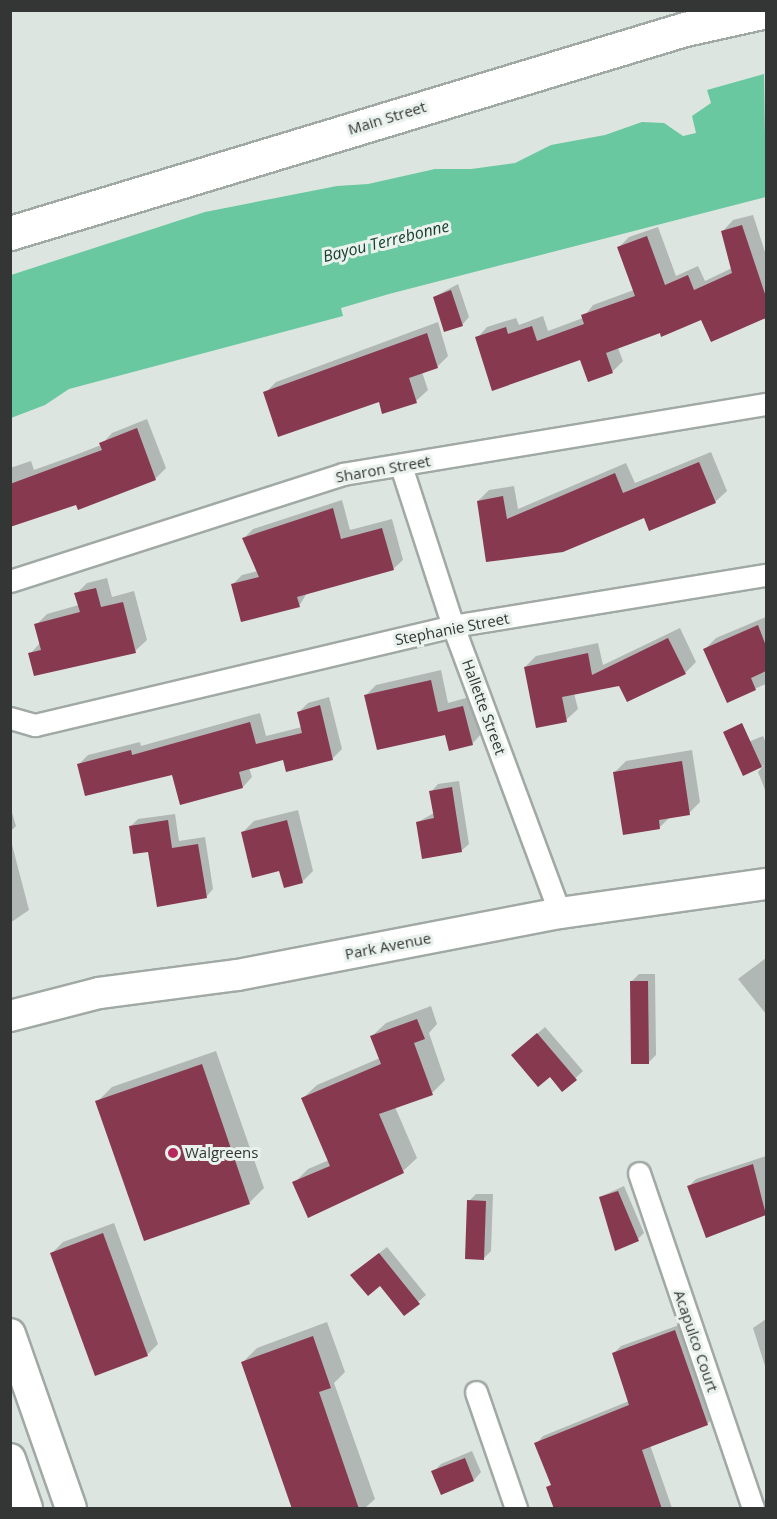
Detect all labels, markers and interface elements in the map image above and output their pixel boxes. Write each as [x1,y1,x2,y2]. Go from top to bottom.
street label: Main Street [346,98,428,138]
water label: Bayou Terrebonne [321,216,451,266]
street label: Sharon Street [334,452,432,486]
street label: Stephanie Street [393,609,511,649]
street label: Hallette Street [458,657,510,757]
street label: Park Avenue [343,929,433,963]
place label: Walgreens [185,1144,258,1162]
marker: Walgreens [166,1146,180,1160]
street label: Acapulco Court [670,1288,722,1394]

